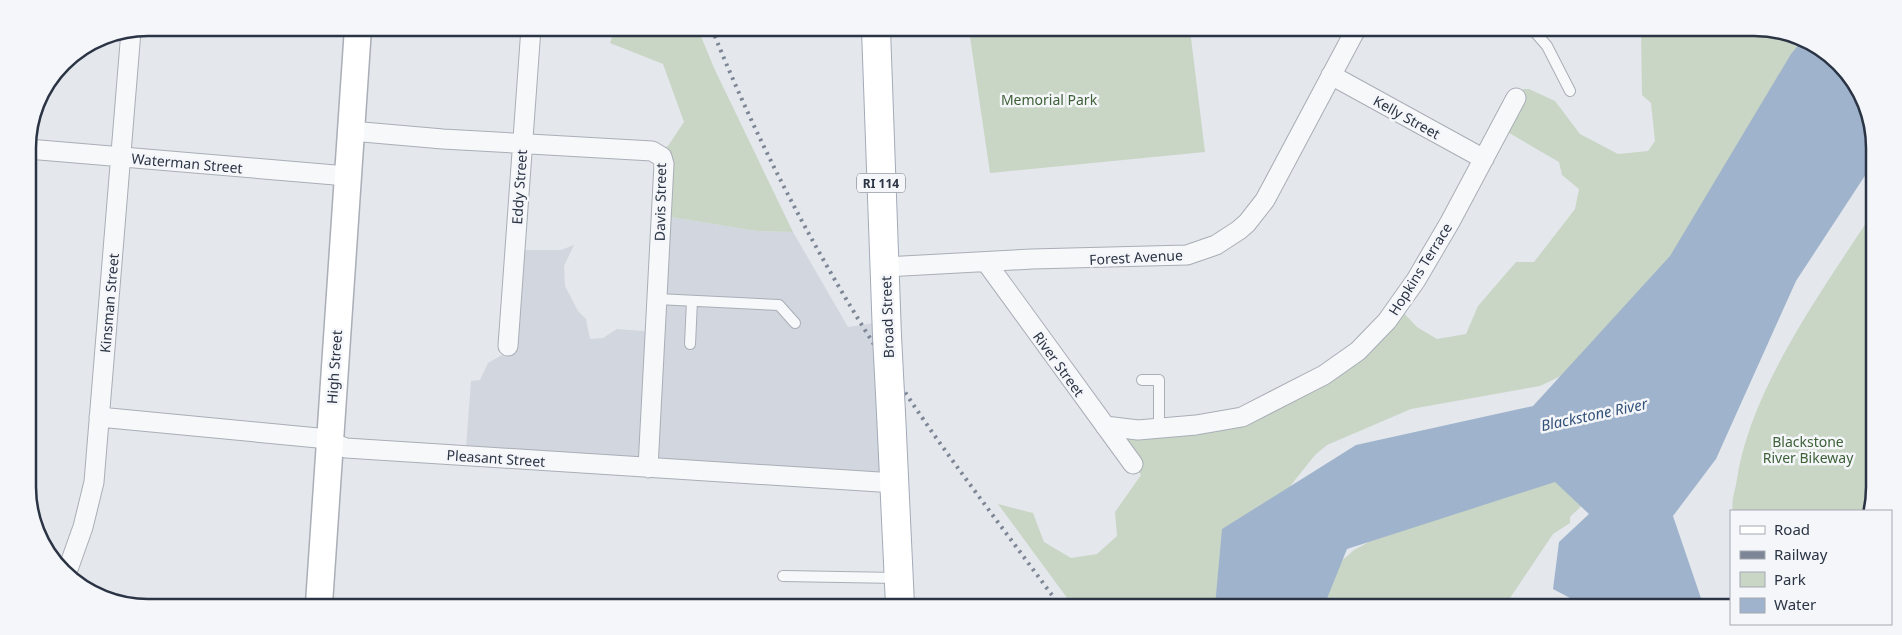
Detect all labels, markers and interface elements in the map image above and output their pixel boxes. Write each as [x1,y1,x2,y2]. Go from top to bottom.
park label: Memorial Park [1001,90,1098,109]
street label: Kelly Street [1370,91,1444,143]
street label: Waterman Street [131,149,243,177]
street label: Eddy Street [507,149,531,225]
street label: Davis Street [650,163,670,241]
road number: RI 114 [857,174,905,192]
street label: Hopkins Terrace [1384,219,1456,319]
street label: Forest Avenue [1089,245,1183,269]
street label: Kinsman Street [95,252,123,354]
street label: Broad Street [876,276,898,358]
street label: River Street [1029,328,1089,400]
street label: High Street [322,329,346,405]
water label: Blackstone River [1539,393,1650,435]
park label: Blackstone River Bikeway [1763,432,1854,467]
street label: Pleasant Street [446,445,546,471]
legend [1730,510,1892,625]
text: Road [1774,519,1810,539]
text: Railway [1774,544,1828,564]
text: Park [1774,569,1806,589]
text: Water [1774,594,1816,614]

